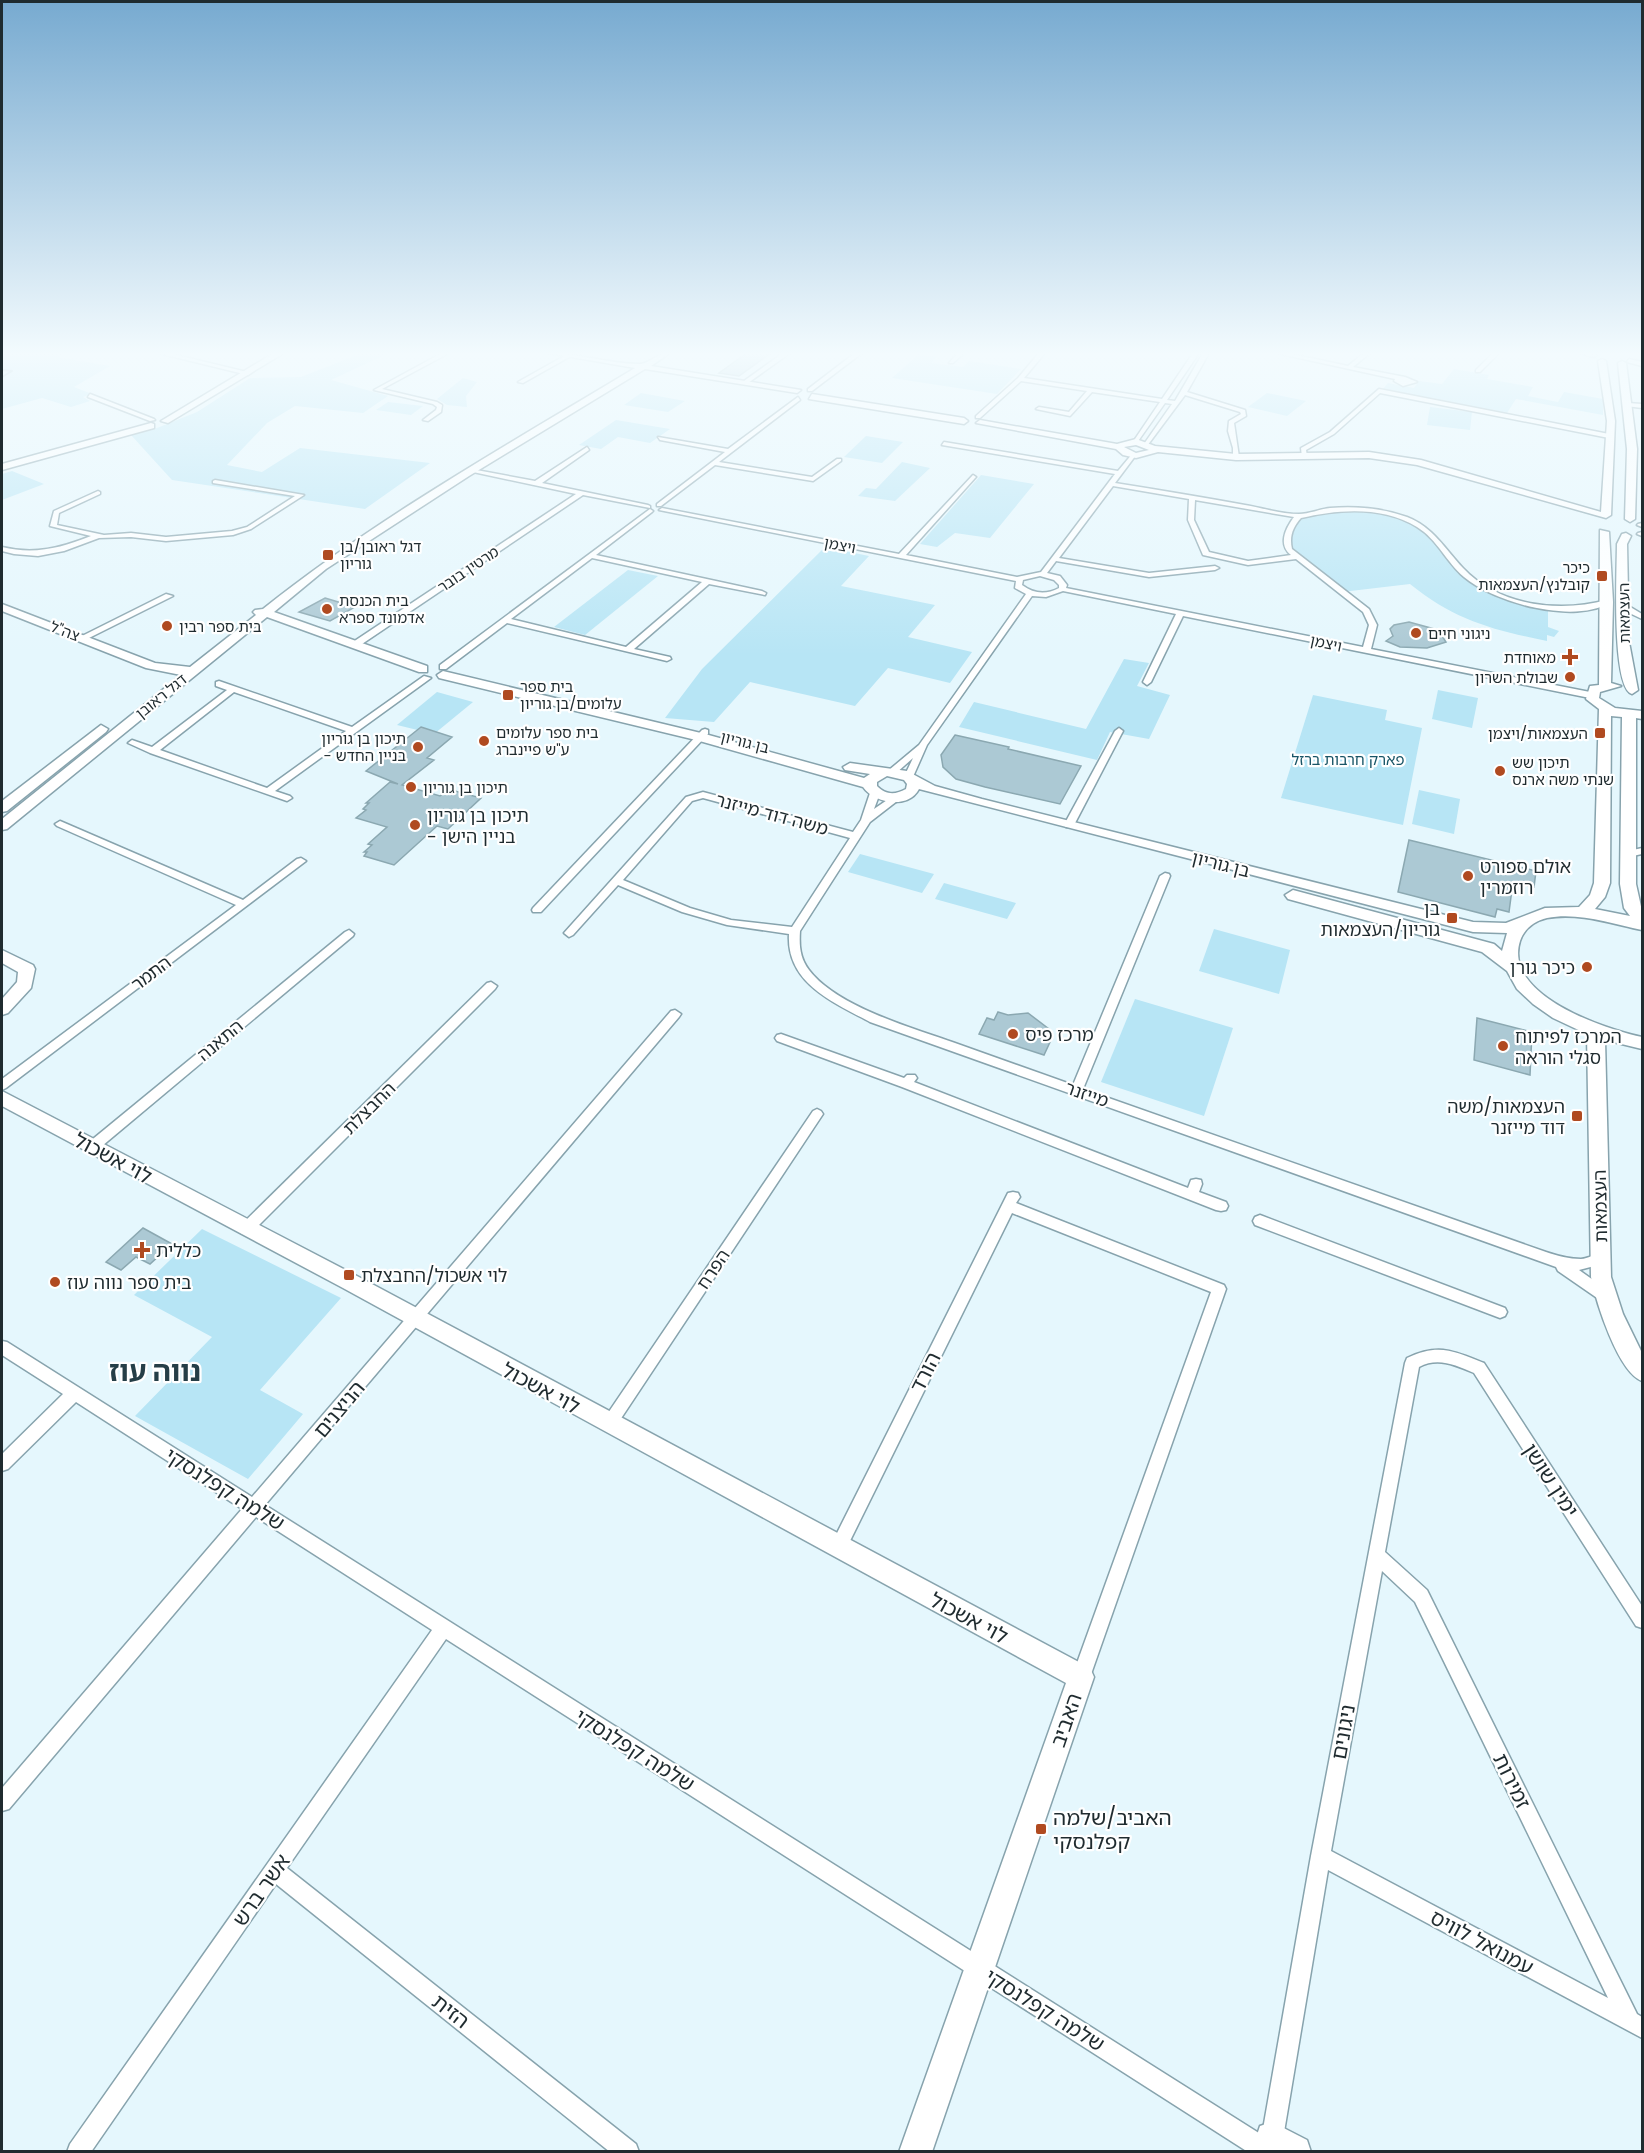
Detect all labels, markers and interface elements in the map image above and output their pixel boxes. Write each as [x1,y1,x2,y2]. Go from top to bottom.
street label: ויצמן [822,532,858,558]
place label: דגל ראובן/בן גוריון [340,536,421,574]
street label: מרטין בובר [433,541,503,597]
marker: דגל ראובן/בן גוריון [321,548,335,562]
place label: כיכר קובלנץ/העצמאות [1478,557,1590,595]
marker: כיכר קובלנץ/העצמאות [1595,569,1609,583]
street label: העצמאות [1613,582,1635,644]
place label: בית הכנסת אדמונד ספרא [339,590,424,628]
marker: בית הכנסת אדמונד ספרא [320,602,334,616]
street label: צה"ל [47,616,83,646]
place label: בית ספר רבין [179,616,262,637]
marker: בית ספר רבין [160,619,174,633]
place label: ניגוני חיים [1428,623,1491,644]
marker: ניגוני חיים [1409,626,1423,640]
street label: ויצמן [1308,629,1344,657]
place label: מאוחדת [1504,647,1556,668]
marker: מאוחדת [1561,648,1579,666]
place label: שבולת השרון [1475,667,1558,688]
street label: דגל ראובן [131,669,191,723]
marker: שבולת השרון [1563,670,1577,684]
place label: בית ספר עלומים/בן גוריון [520,676,622,714]
marker: בית ספר עלומים/בן גוריון [501,688,515,702]
place label: בית ספר עלומים ע"ש פיינברג [496,722,599,760]
place label: העצמאות/ויצמן [1488,723,1588,744]
street label: בן גוריון [719,726,772,758]
marker: העצמאות/ויצמן [1593,726,1607,740]
place label: תיכון בן גוריון - בניין החדש [321,728,406,766]
marker: בית ספר עלומים ע"ש פיינברג [477,734,491,748]
marker: תיכון בן גוריון - בניין החדש [411,740,425,754]
park label: פארק חרבות ברזל [1291,749,1405,770]
place label: תיכון שש שנתי משה ארנס [1512,752,1614,790]
marker: תיכון שש שנתי משה ארנס [1493,764,1507,778]
place label: תיכון בן גוריון [423,777,508,798]
marker: תיכון בן גוריון [404,780,418,794]
street label: משה דוד מייזנר [713,787,831,841]
place label: תיכון בן גוריון - בניין הישן [427,803,529,849]
marker: תיכון בן גוריון - בניין הישן [408,818,422,832]
street label: בן גוריון [1189,845,1253,883]
place label: אולם ספורט רוזמרין [1480,854,1571,900]
marker: אולם ספורט רוזמרין [1461,869,1475,883]
place label: בן גוריון/העצמאות [1320,896,1440,942]
marker: בן גוריון/העצמאות [1445,911,1459,925]
street label: התמר [126,950,176,996]
place label: כיכר גורן [1510,955,1575,980]
marker: כיכר גורן [1580,960,1594,974]
street label: התאנה [192,1013,248,1067]
place label: מרכז פיס [1025,1022,1094,1047]
place label: המרכז לפיתוח סגלי הוראה [1515,1024,1622,1070]
marker: מרכז פיס [1006,1027,1020,1041]
marker: המרכז לפיתוח סגלי הוראה [1496,1039,1510,1053]
street label: מייזנר [1062,1075,1112,1113]
street label: החבצלת [337,1076,401,1140]
place label: העצמאות/משה דוד מייזנר [1447,1094,1565,1140]
marker: העצמאות/משה דוד מייזנר [1570,1109,1584,1123]
street label: לוי אשכול [69,1125,157,1191]
street label: העצמאות [1587,1169,1613,1243]
place label: כללית [156,1238,201,1263]
marker: כללית [133,1241,151,1259]
street label: הפרח [690,1244,736,1294]
place label: לוי אשכול/החבצלת [361,1263,507,1288]
marker: לוי אשכול/החבצלת [342,1268,356,1282]
place label: בית ספר נווה עוז [67,1270,192,1295]
marker: בית ספר נווה עוז [48,1275,62,1289]
street label: הורד [903,1347,947,1397]
district label: נווה עוז [109,1352,201,1391]
street label: לוי אשכול [497,1355,585,1421]
street label: הניצנים [307,1374,371,1444]
street label: ימין שושן [1516,1438,1586,1522]
street label: שלמה קפלנסקי [160,1441,290,1537]
street label: לוי אשכול [925,1585,1013,1651]
street label: האביב [1043,1689,1089,1751]
street label: שלמה קפלנסקי [570,1702,700,1798]
street label: ניגונים [1324,1702,1362,1762]
street label: זמירות [1486,1748,1538,1814]
place label: האביב/שלמה קפלנסקי [1053,1803,1172,1856]
marker: האביב/שלמה קפלנסקי [1034,1822,1048,1836]
street label: אשר ברש [225,1848,297,1932]
street label: עמנואל לוויס [1425,1903,1539,1981]
street label: שלמה קפלנסקי [980,1962,1110,2058]
street label: הזית [426,1987,476,2035]

